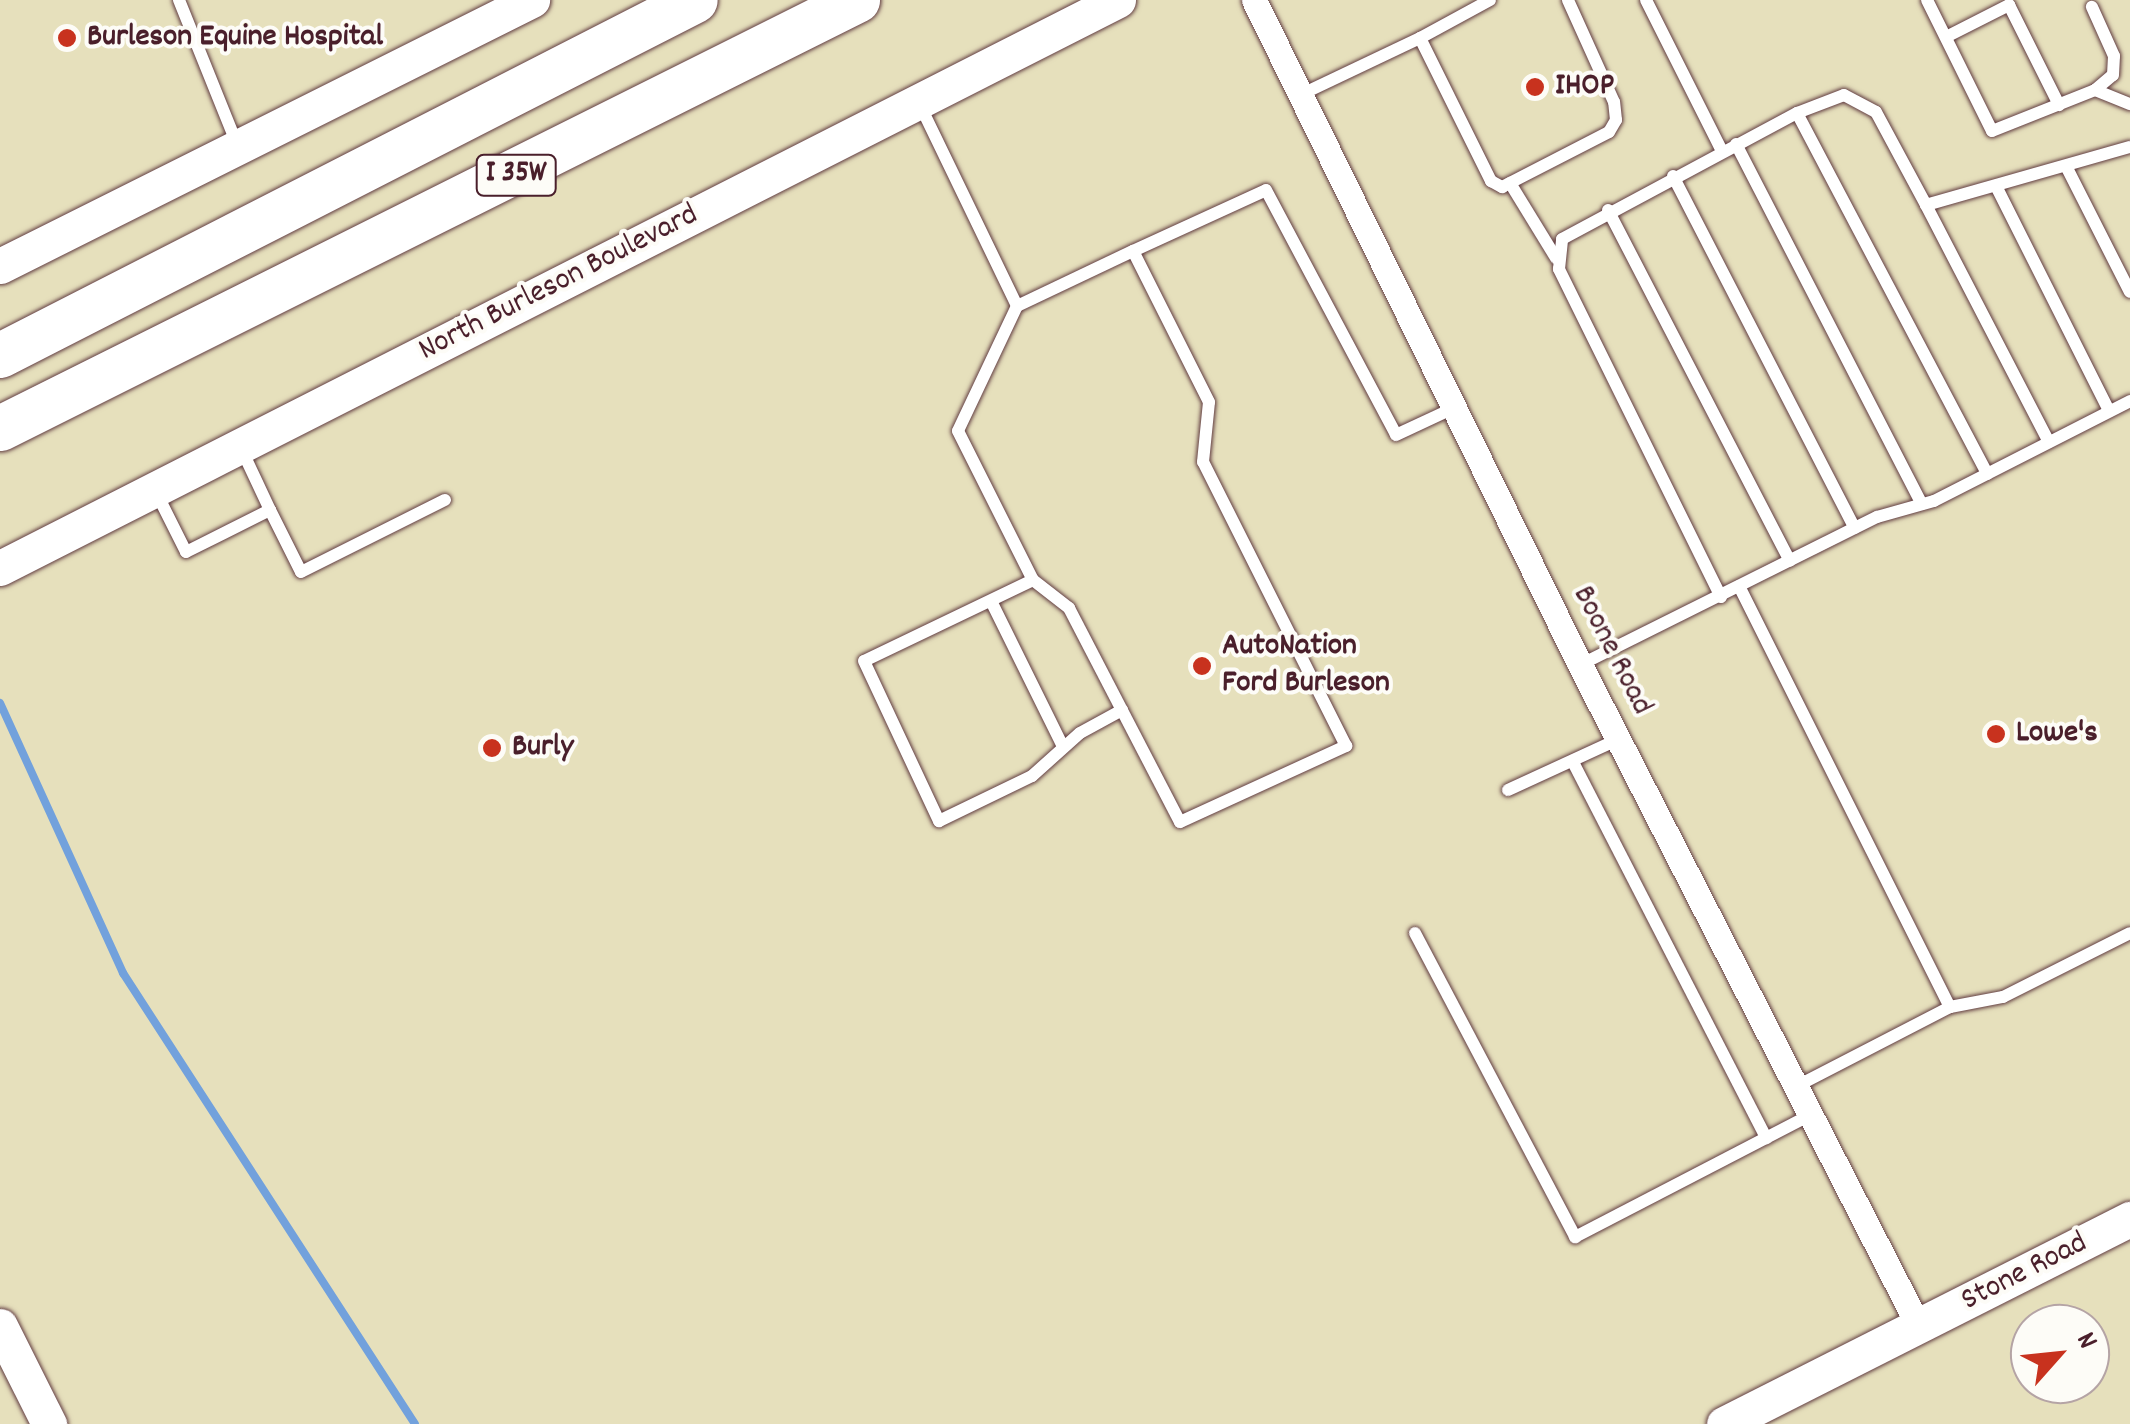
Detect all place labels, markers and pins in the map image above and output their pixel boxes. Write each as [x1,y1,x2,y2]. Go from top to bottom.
place label: Burleson Equine Hospital [87,19,383,57]
marker: Burleson Equine Hospital [56,27,78,49]
place label: IHOP [1555,68,1614,106]
marker: IHOP [1524,76,1546,98]
place label: AutoNation Ford Burleson [1222,629,1390,704]
marker: AutoNation Ford Burleson [1191,655,1213,677]
place label: Lowe's [2016,715,2098,753]
marker: Lowe's [1985,723,2007,745]
place label: Burly [512,729,573,767]
marker: Burly [481,737,503,759]

